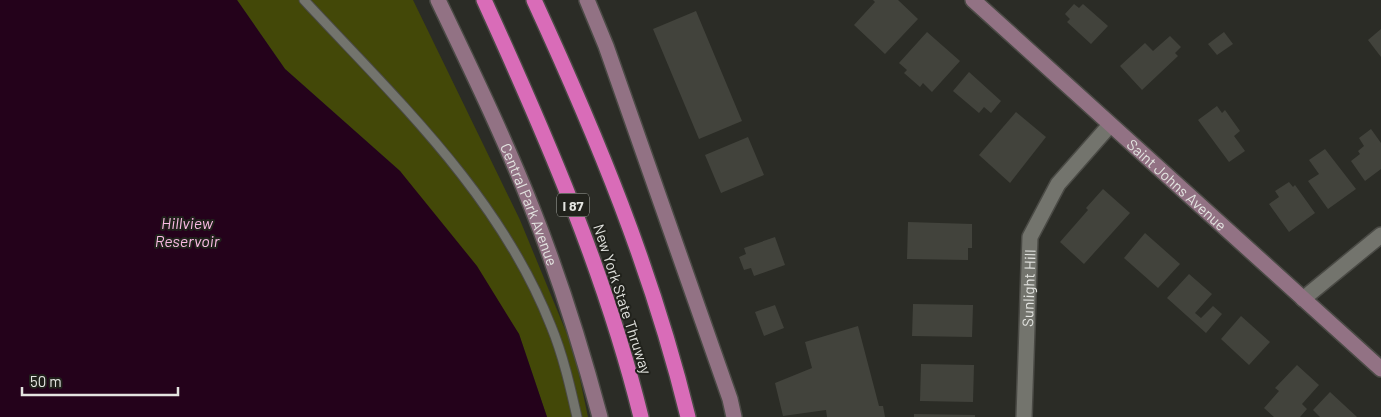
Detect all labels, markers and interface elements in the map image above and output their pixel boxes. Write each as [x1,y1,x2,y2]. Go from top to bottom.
street label: Saint Johns Avenue [1124,135,1230,234]
street label: Central Park Avenue [497,140,562,268]
road number: I 87 [557,194,589,216]
water label: Hillview Reservoir [155,213,221,250]
street label: New York State Thruway [590,222,656,376]
street label: Sunlight Hill [1018,249,1039,327]
scale bar [22,364,179,396]
text: 50 m [30,372,62,390]

